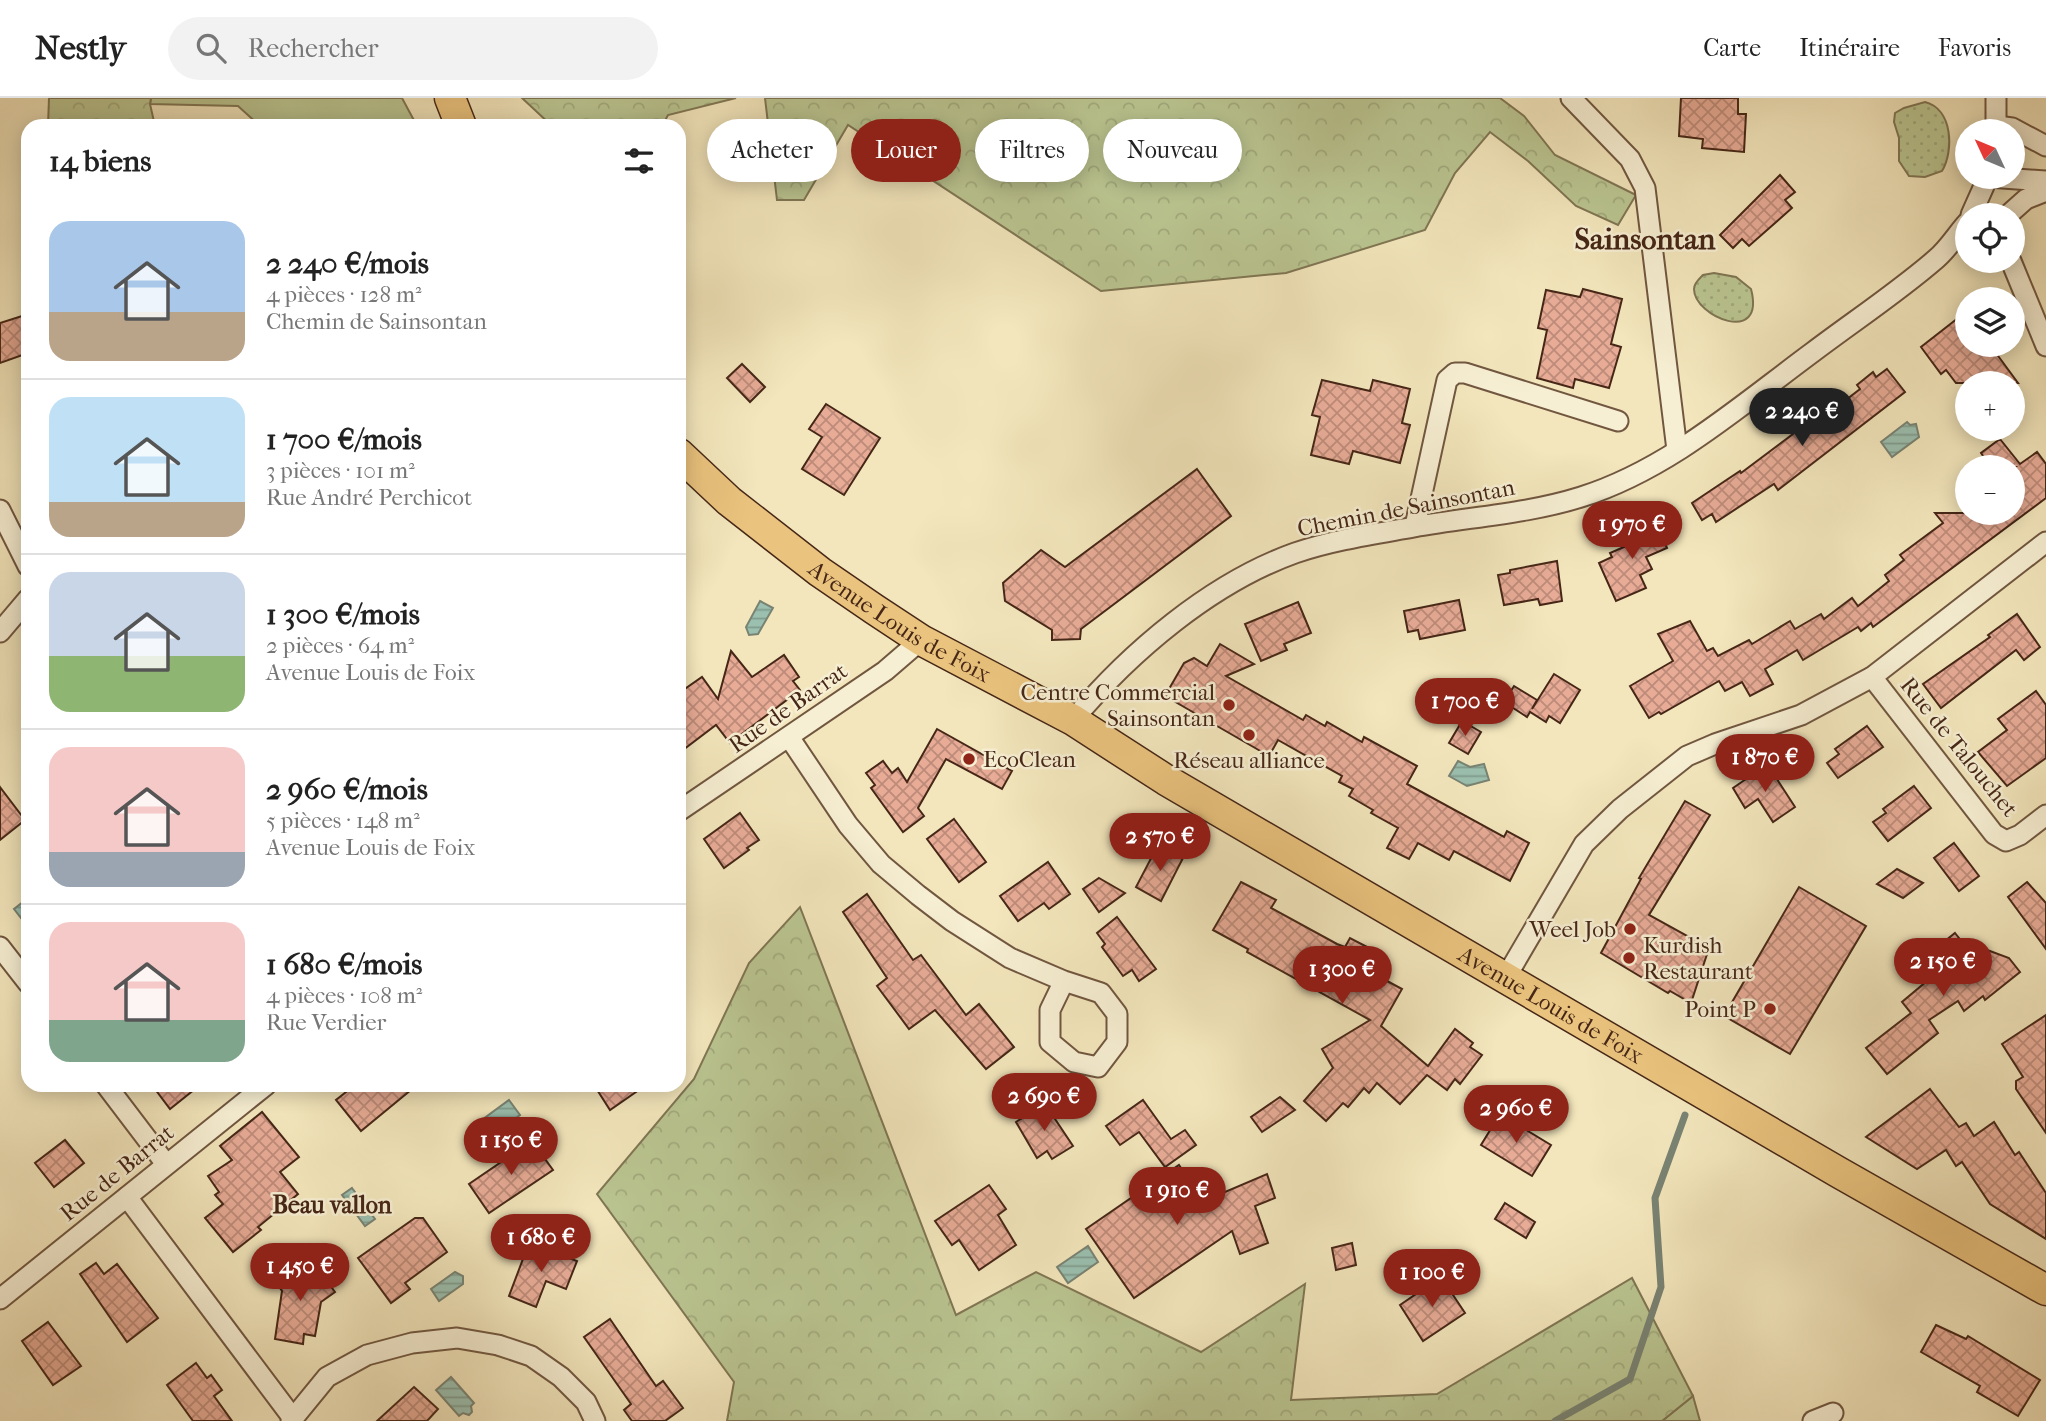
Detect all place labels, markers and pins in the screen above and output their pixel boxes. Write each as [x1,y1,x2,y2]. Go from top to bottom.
pin: 2 240 € [1737,388,1867,448]
pin: 1 970 € [1567,502,1697,561]
pin: 1 700 € [1400,678,1530,738]
place label: Centre Commercial Sainsontan [1021,679,1216,732]
marker: Centre Commercial Sainsontan [1221,697,1237,713]
marker: Réseau alliance [1241,727,1257,743]
pin: 1 870 € [1700,734,1830,794]
place label: EcoClean [983,746,1077,773]
place label: Réseau alliance [1173,747,1325,774]
marker: EcoClean [961,751,977,767]
pin: 2 570 € [1095,814,1225,873]
place label: Weel Job [1528,916,1616,943]
marker: Weel Job [1622,921,1638,937]
place label: Kurdish Restaurant [1643,932,1753,985]
pin: 2 150 € [1878,939,2008,998]
pin: 1 300 € [1277,946,1407,1006]
marker: Kurdish Restaurant [1621,950,1637,966]
place label: Point P [1684,996,1756,1023]
marker: Point P [1762,1001,1778,1017]
pin: 2 690 € [979,1074,1109,1133]
pin: 2 960 € [1451,1086,1581,1145]
pin: 1 150 € [446,1118,576,1177]
pin: 1 910 € [1112,1168,1242,1227]
pin: 1 680 € [476,1214,606,1274]
pin: 1 450 € [235,1244,365,1303]
pin: 1 100 € [1367,1250,1497,1309]

